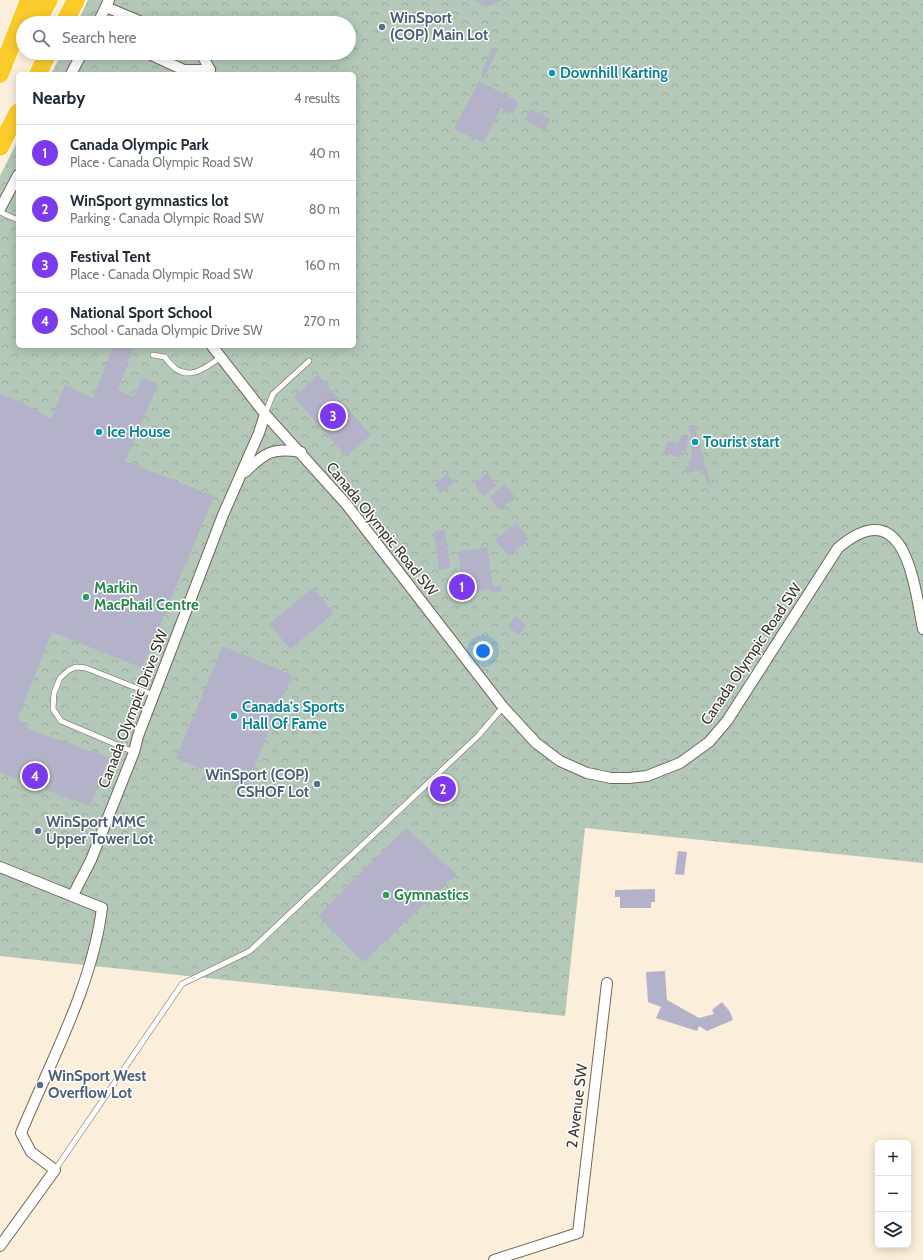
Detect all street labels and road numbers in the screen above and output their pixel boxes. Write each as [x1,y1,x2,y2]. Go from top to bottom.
street label: Canada Olympic Road SW [322,458,442,600]
street label: Canada Olympic Road SW [697,579,806,728]
street label: Canada Olympic Drive SW [94,626,172,791]
street label: 2 Avenue SW [563,1062,591,1149]

